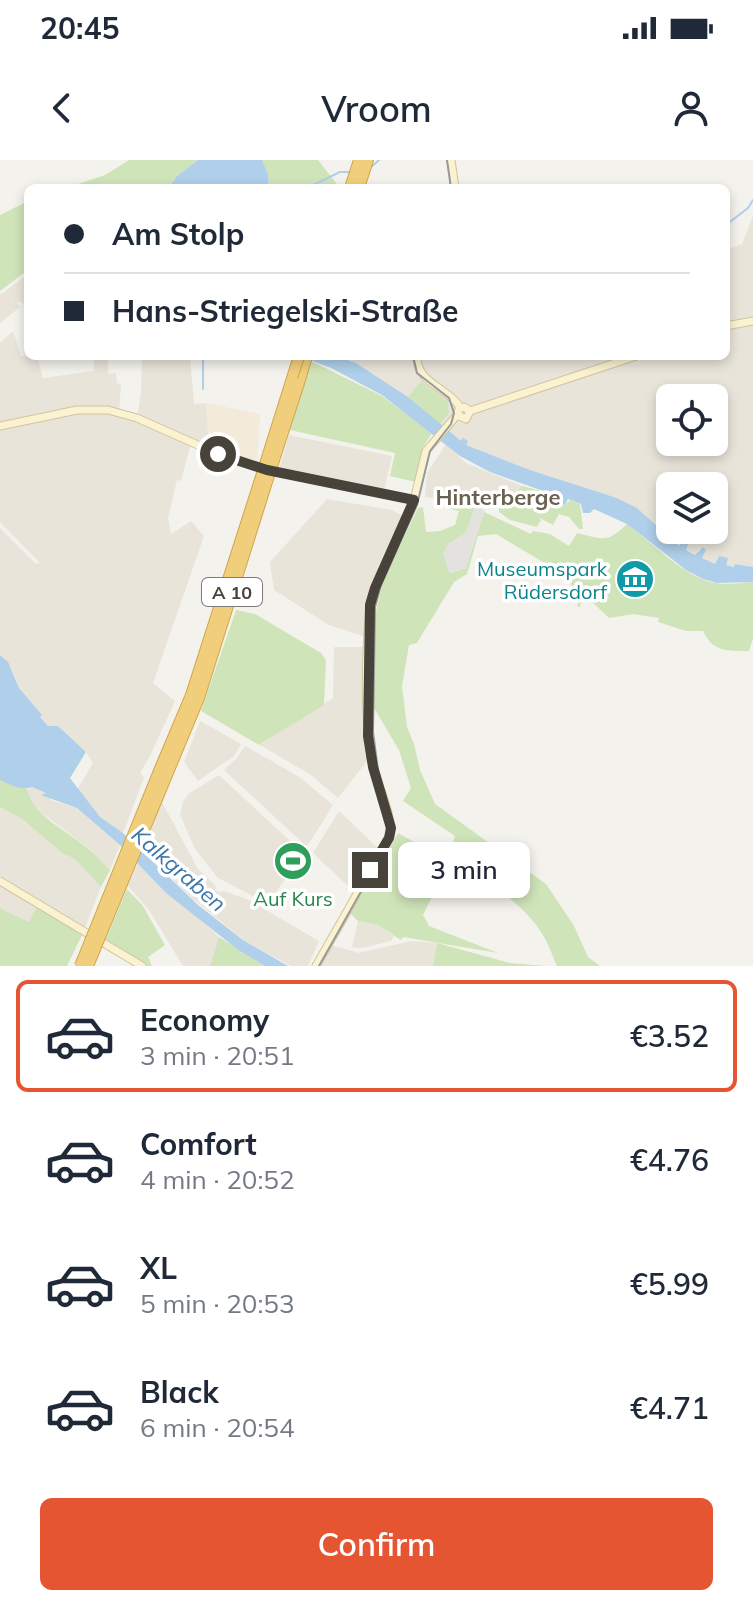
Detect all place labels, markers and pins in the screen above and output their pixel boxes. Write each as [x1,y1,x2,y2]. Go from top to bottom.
place label: Museumspark Rüdersdorf [477,556,608,604]
museum icon: Museumspark Rüdersdorf [614,558,656,600]
sports icon: Auf Kurs [272,840,314,882]
place label: Auf Kurs [253,886,333,911]

